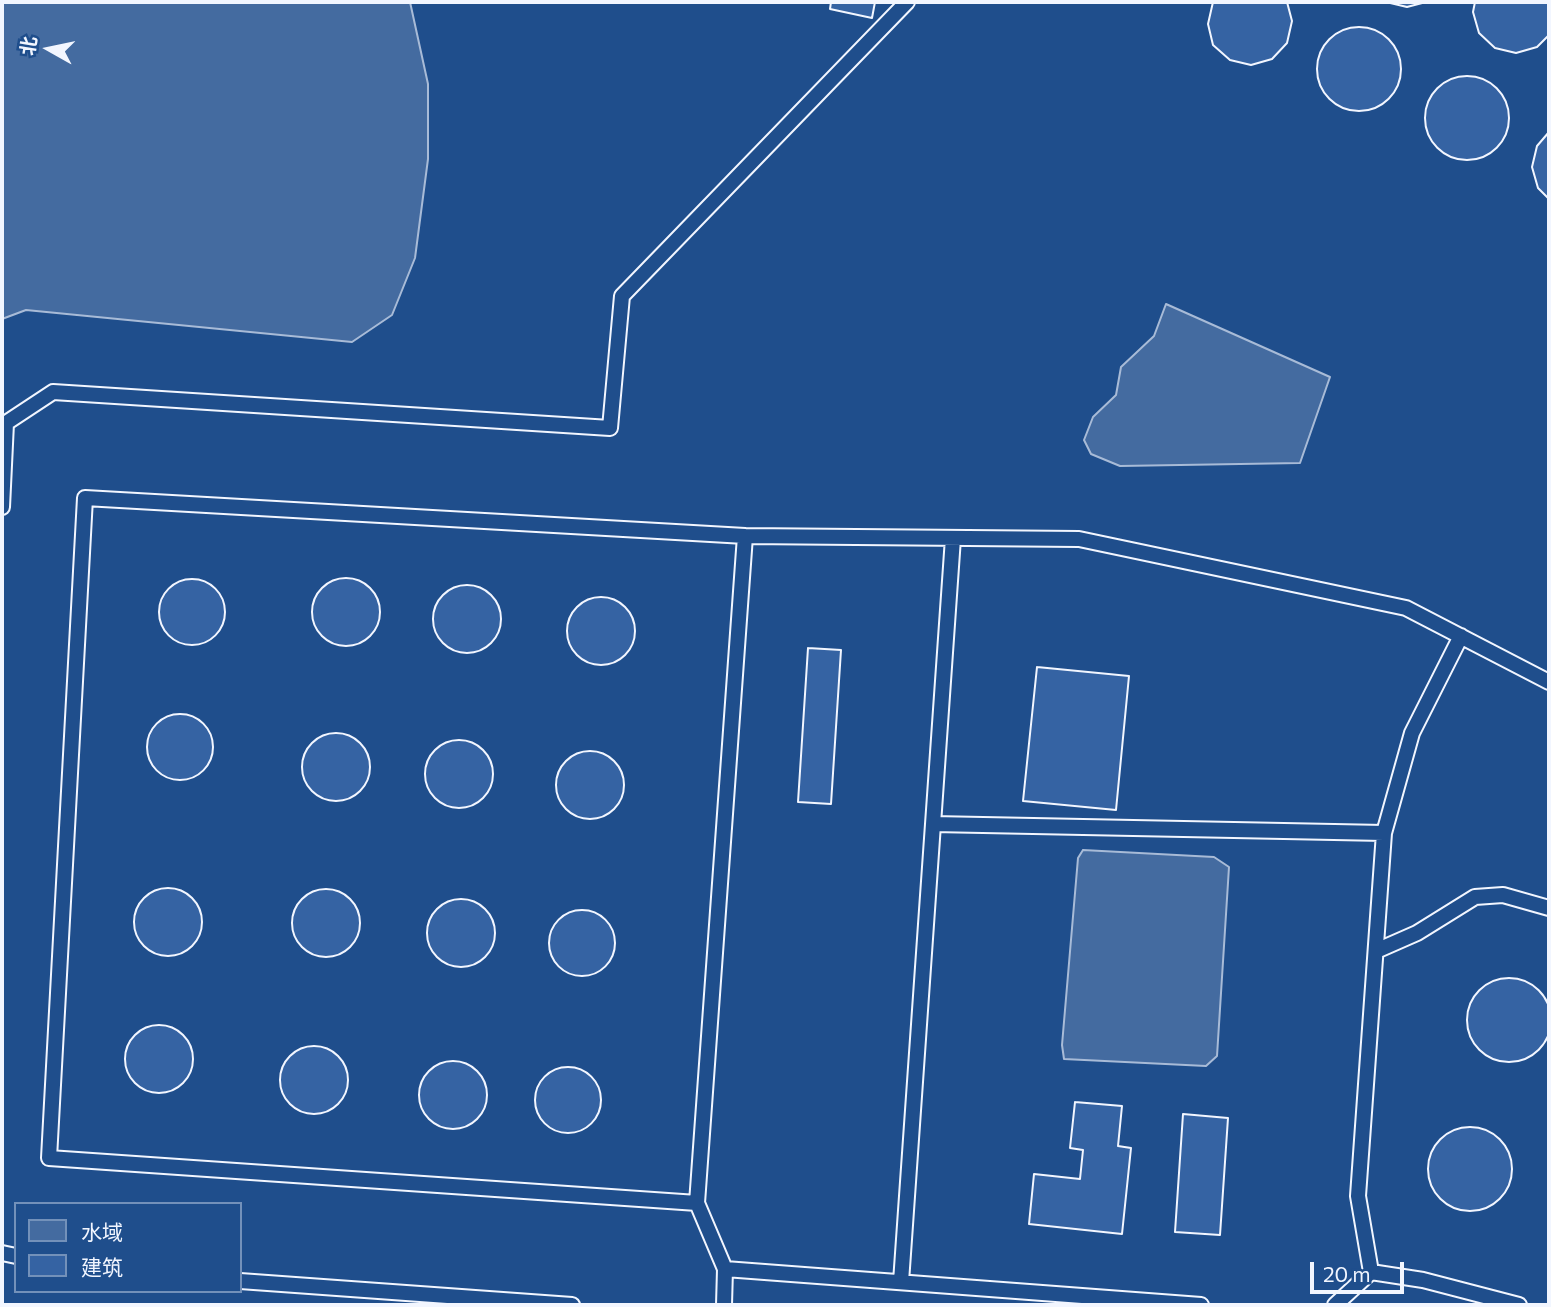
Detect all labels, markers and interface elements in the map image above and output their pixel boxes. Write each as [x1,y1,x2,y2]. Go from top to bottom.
north arrow [14,14,84,84]
text: 北 [15,34,41,57]
legend [14,1202,242,1293]
text: 水域 [81,1219,123,1244]
scale bar [1313,1248,1408,1292]
text: 建筑 [81,1254,123,1279]
text: 20 m [1323,1261,1371,1286]

